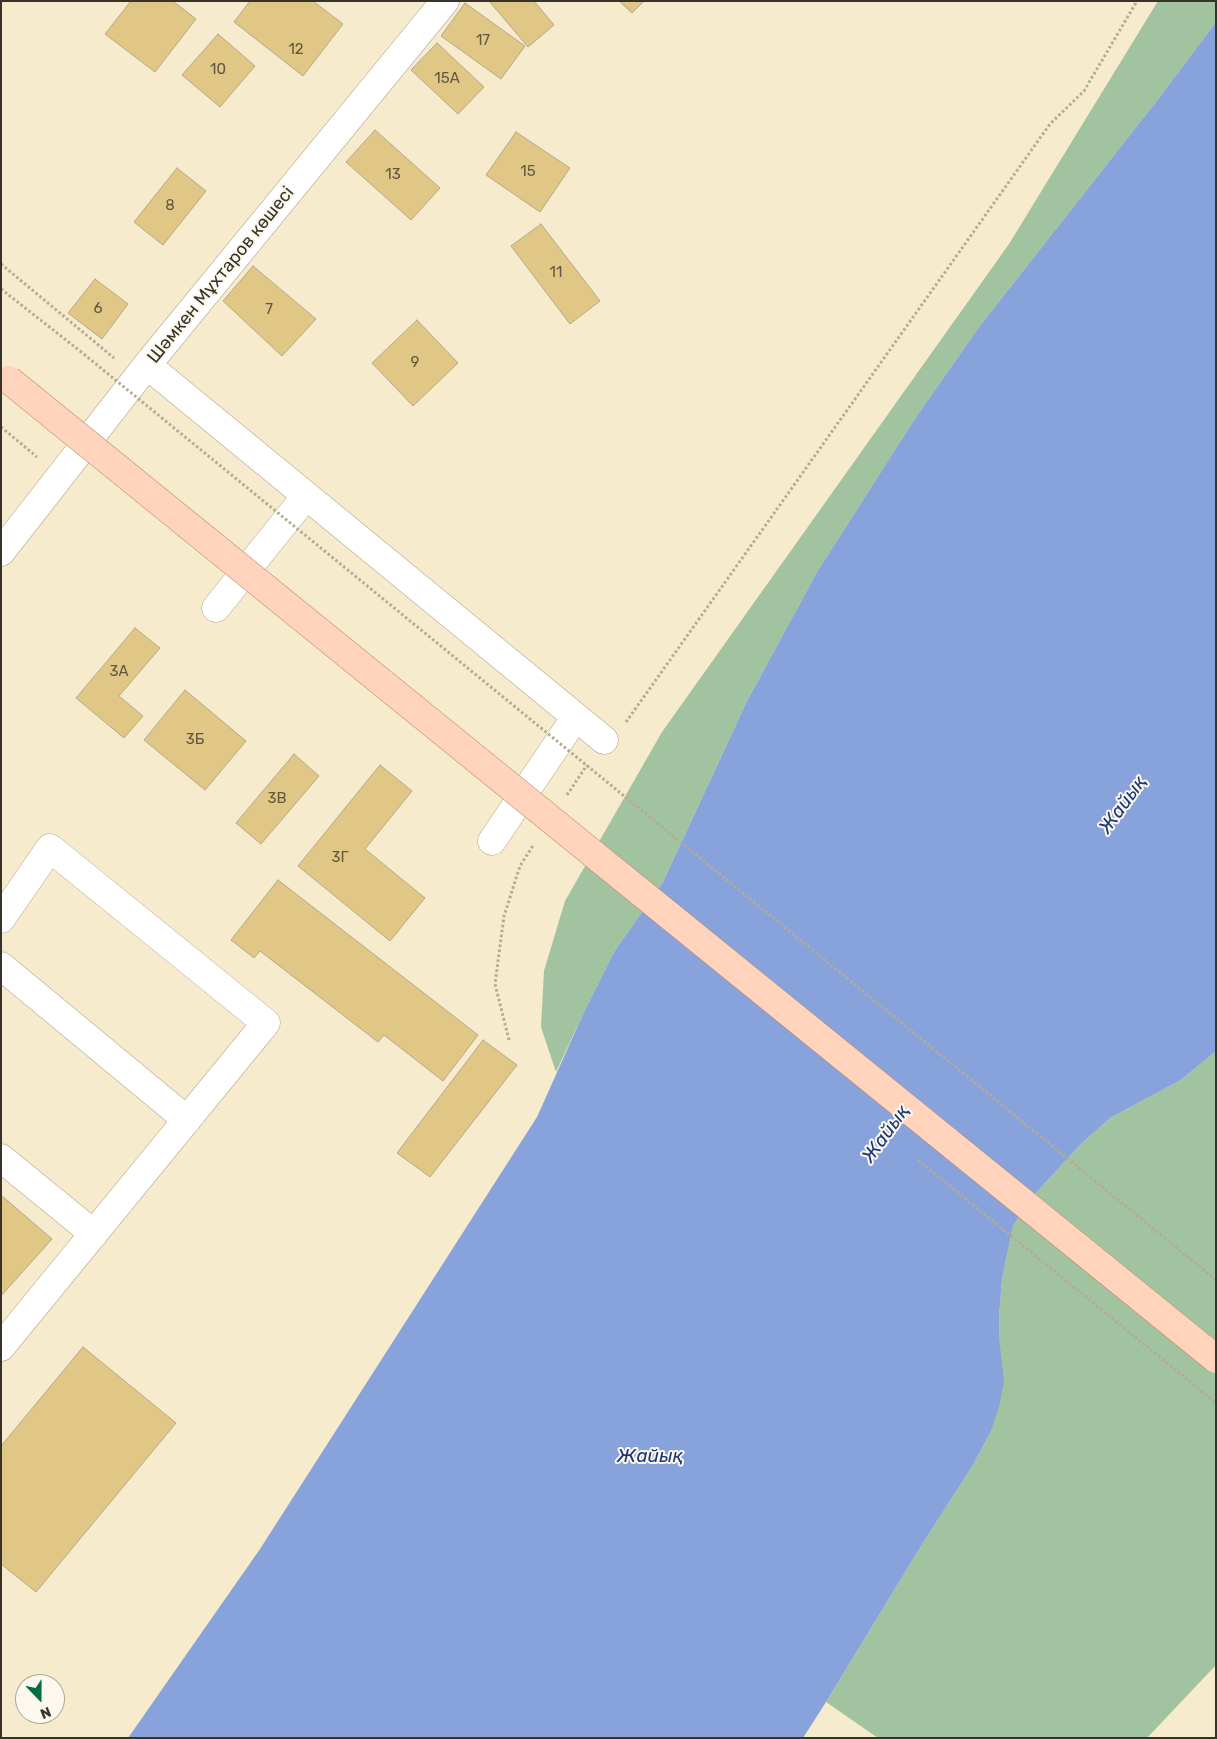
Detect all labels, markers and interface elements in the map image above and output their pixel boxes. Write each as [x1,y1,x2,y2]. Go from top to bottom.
house number: 17 [476,32,490,50]
house number: 12 [288,41,304,59]
house number: 10 [210,61,226,79]
house number: 15А [434,70,460,88]
house number: 15 [520,163,536,181]
house number: 13 [385,166,401,184]
street label: Шәмкен Мұхтаров көшесі [143,182,299,368]
house number: 8 [165,197,175,215]
house number: 11 [550,264,562,282]
house number: 6 [93,300,103,318]
house number: 7 [265,301,273,319]
house number: 9 [411,354,419,372]
house number: 3А [109,663,129,681]
house number: 3Б [186,731,204,749]
water label: Жайық [1094,771,1152,839]
house number: 3В [267,790,287,808]
house number: 3Г [332,849,348,867]
water label: Жайық [857,1100,915,1168]
water label: Жайық [617,1446,683,1468]
north arrow [15,1674,65,1724]
text: N [38,1703,53,1722]

